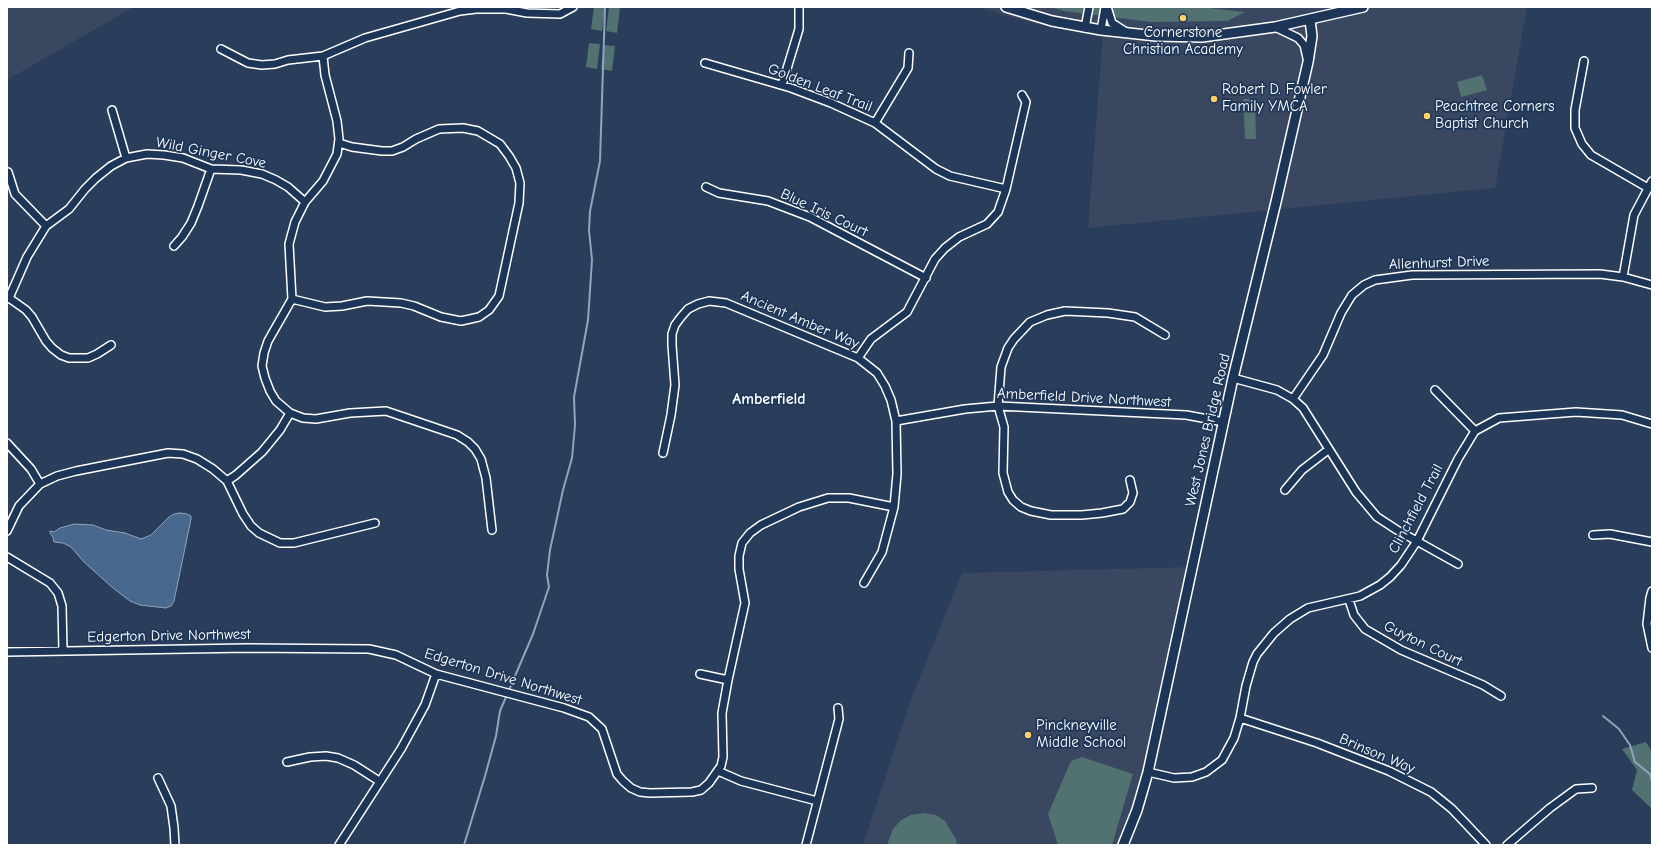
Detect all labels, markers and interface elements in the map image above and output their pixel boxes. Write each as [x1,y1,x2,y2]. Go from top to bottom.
marker: Cornerstone Christian Academy [1178,13,1188,23]
place label: Cornerstone Christian Academy [1123,24,1243,59]
street label: Golden Leaf Trail [765,60,875,116]
place label: Robert D. Fowler Family YMCA [1222,81,1327,116]
marker: Robert D. Fowler Family YMCA [1209,94,1219,104]
place label: Peachtree Corners Baptist Church [1435,98,1554,133]
marker: Peachtree Corners Baptist Church [1422,111,1432,121]
street label: Wild Ginger Cove [154,133,268,173]
street label: Blue Iris Court [777,185,871,241]
street label: Allenhurst Drive [1388,252,1490,274]
street label: Ancient Amber Way [738,287,862,353]
street label: West Jones Bridge Road [1182,352,1234,508]
street label: Amberfield Drive Northwest [997,384,1171,412]
district label: Amberfield [732,389,806,409]
street label: Clinchfield Trail [1385,461,1447,557]
street label: Guyton Court [1381,617,1465,671]
street label: Edgerton Drive Northwest [87,626,251,646]
street label: Edgerton Drive Northwest [422,644,584,710]
place label: Pinckneyville Middle School [1036,717,1126,752]
marker: Pinckneyville Middle School [1023,730,1033,740]
street label: Brinson Way [1336,730,1418,778]

